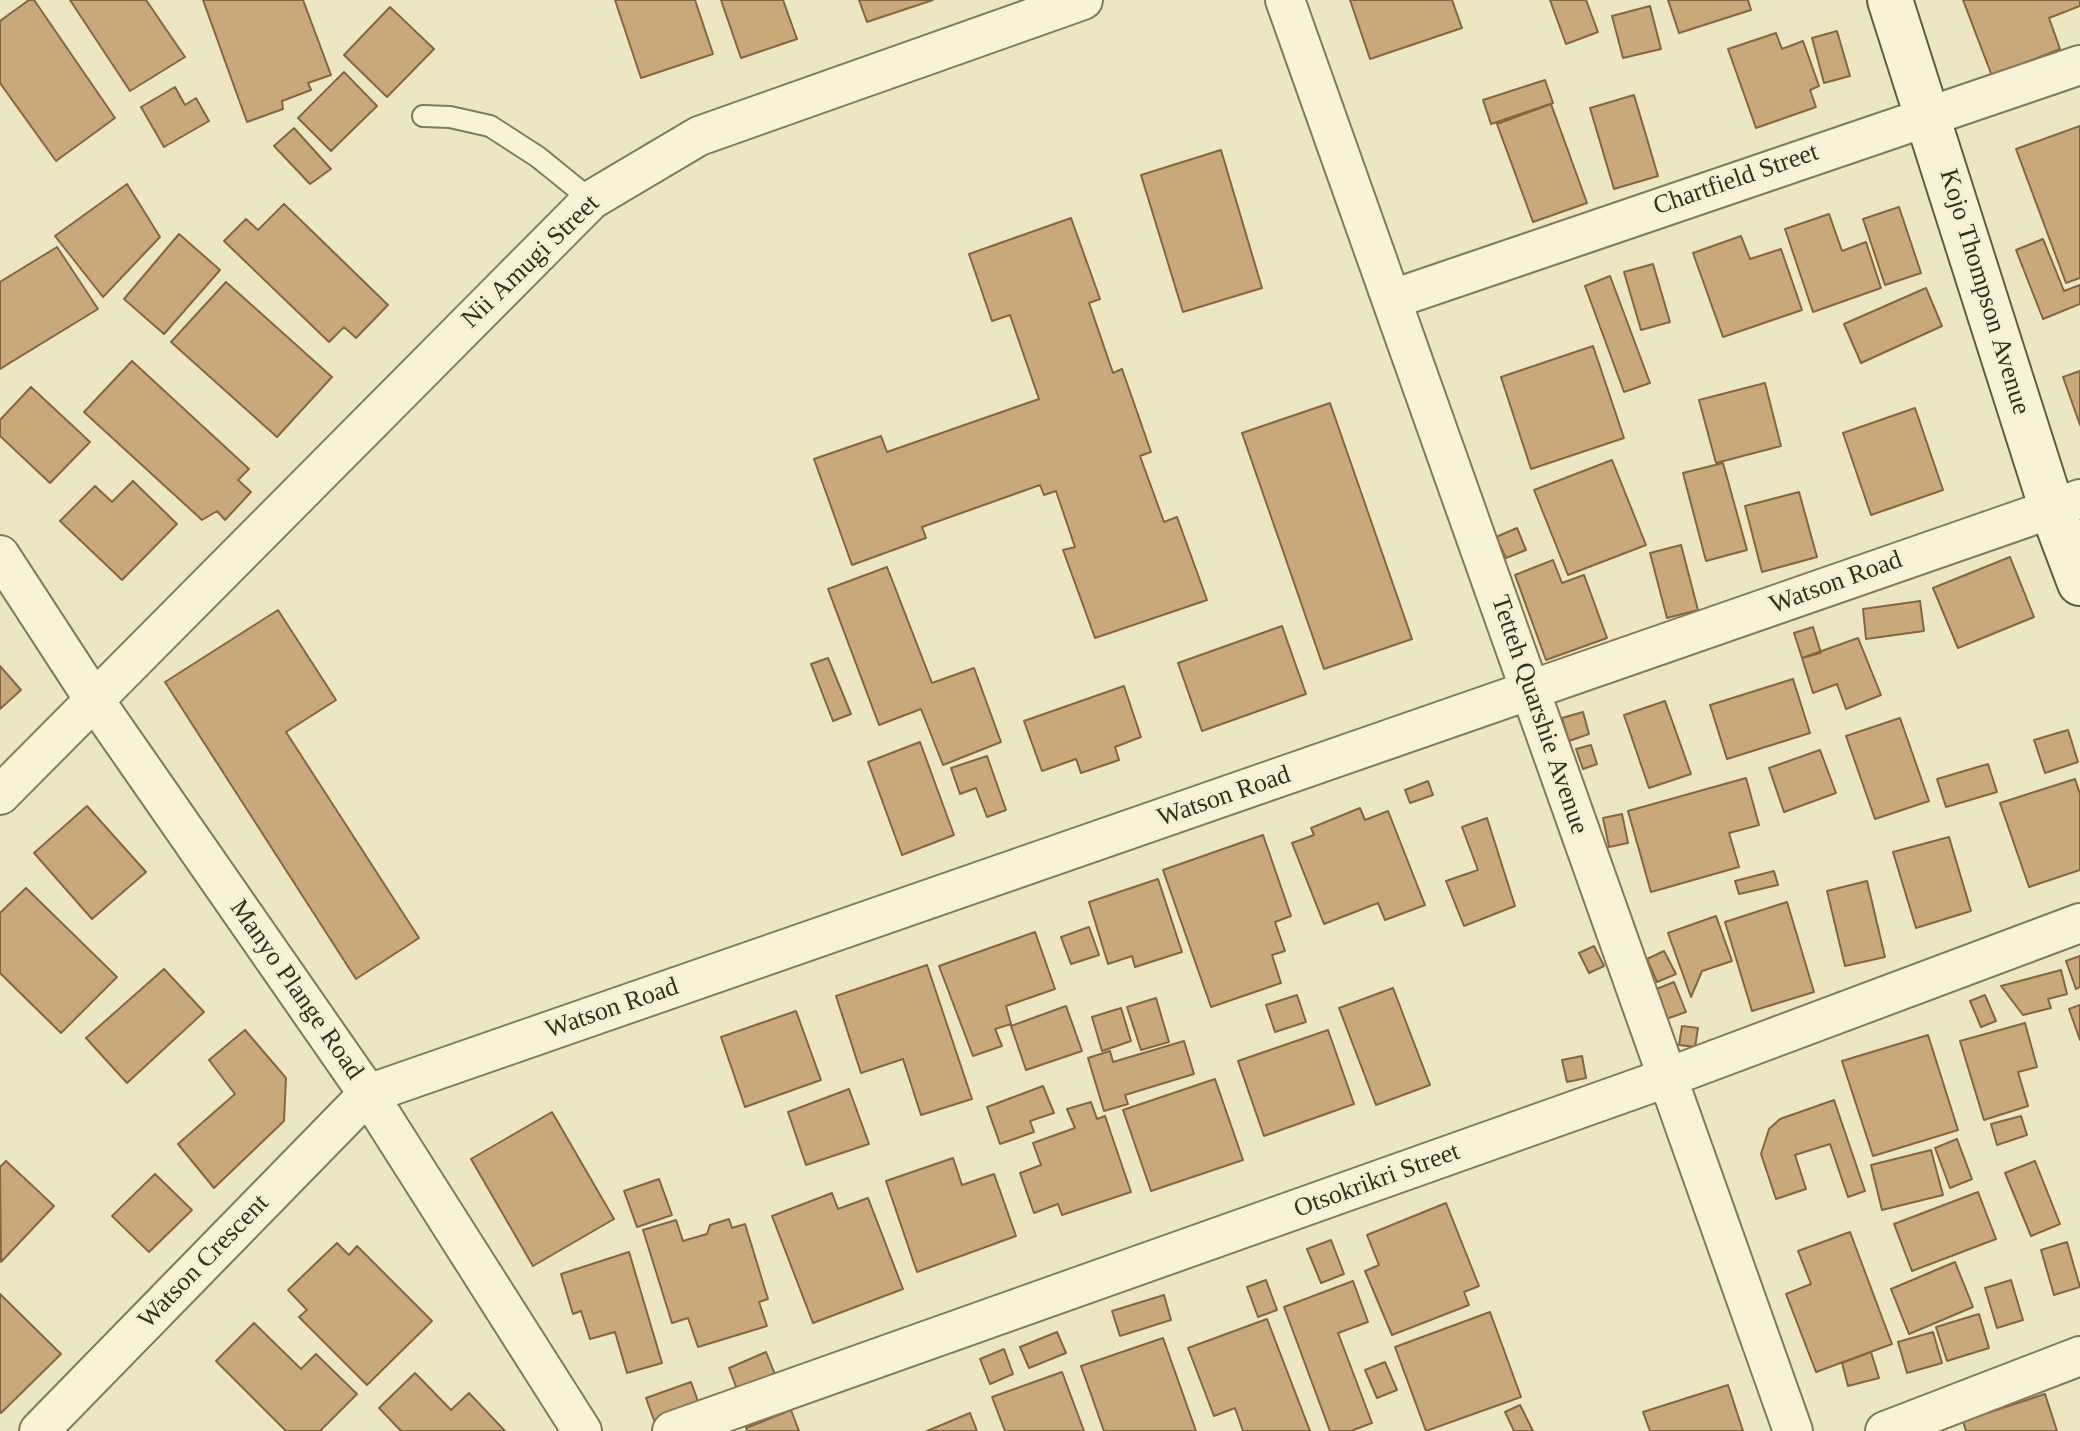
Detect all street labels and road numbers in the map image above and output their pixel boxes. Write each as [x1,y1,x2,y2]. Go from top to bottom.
street label: Chartfield Street [1649,137,1823,223]
street label: Kojo Thompson Avenue [1932,165,2036,419]
street label: Nii Amugi Street [456,189,606,335]
street label: Watson Road [1765,545,1907,621]
street label: Tetteh Quarshie Avenue [1483,592,1595,838]
street label: Watson Road [1153,760,1295,834]
street label: Manyo Plange Road [222,894,370,1086]
street label: Watson Road [541,972,683,1046]
street label: Otsokrikri Street [1290,1137,1464,1225]
street label: Watson Crescent [132,1188,276,1336]

